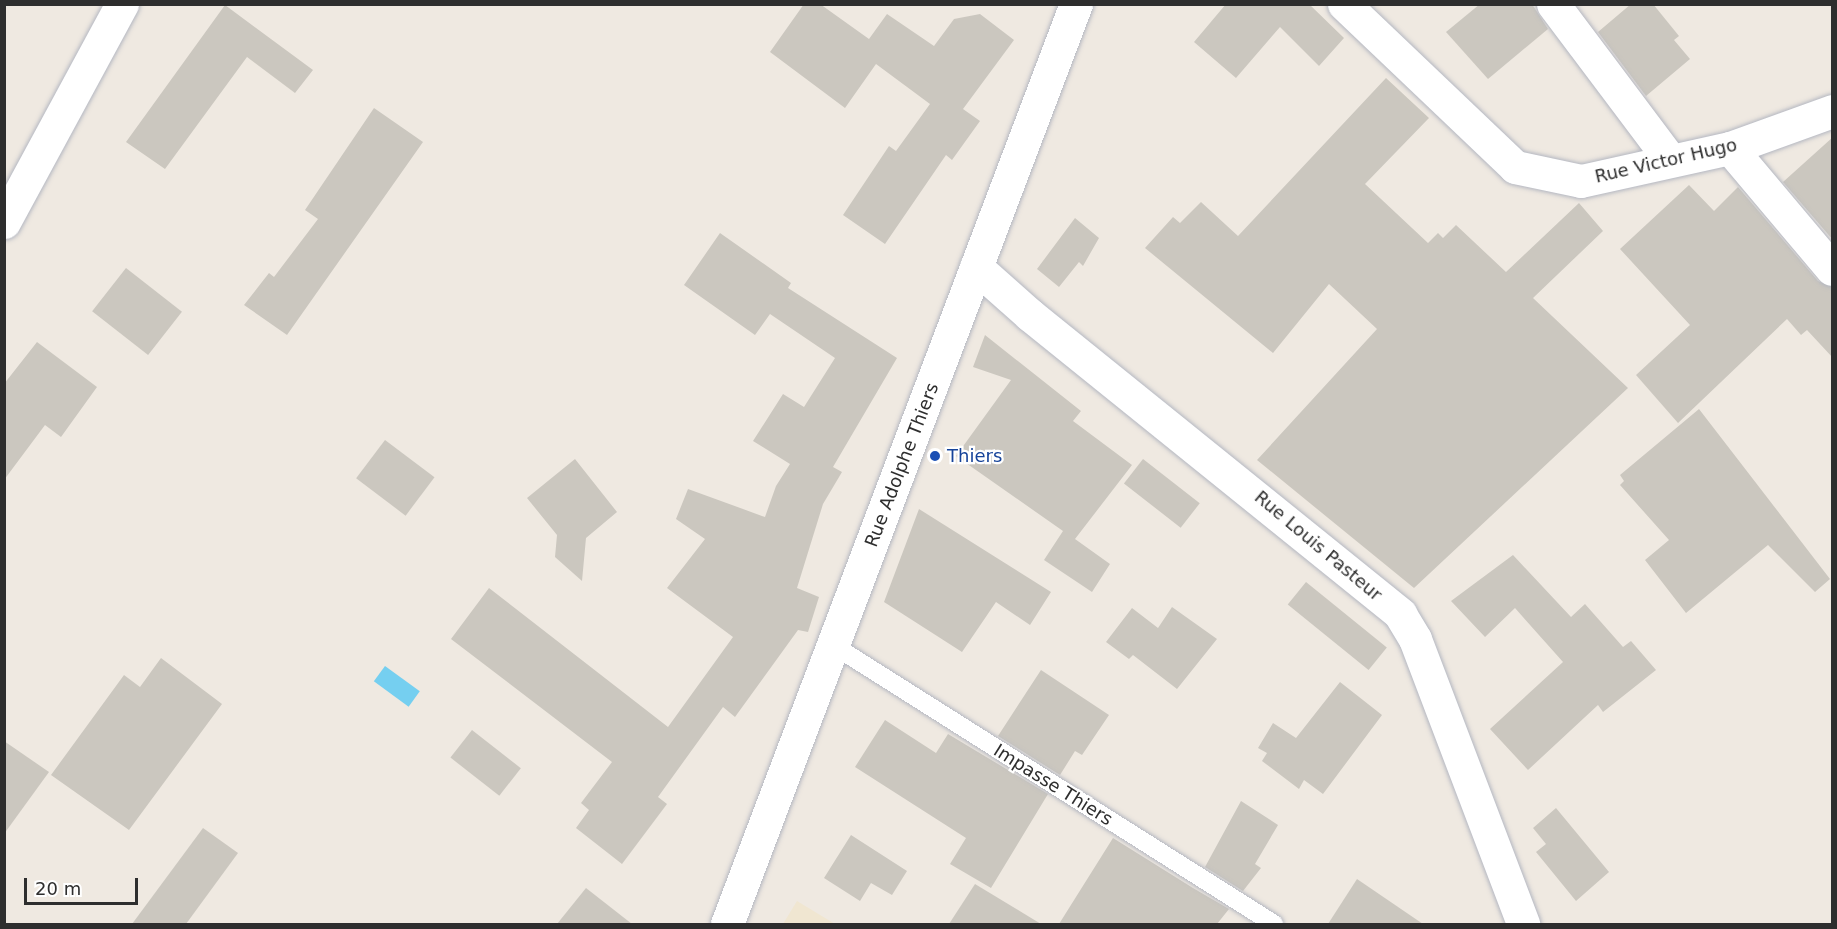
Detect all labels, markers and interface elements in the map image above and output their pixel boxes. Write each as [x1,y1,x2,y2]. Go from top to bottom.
street label: Rue Victor Hugo [1593,134,1739,188]
street label: Rue Adolphe Thiers [861,380,943,550]
place label: Thiers [947,445,1002,467]
marker: Thiers [928,449,942,463]
street label: Rue Louis Pasteur [1250,486,1386,606]
street label: Impasse Thiers [990,740,1116,830]
scale bar [27,866,141,904]
text: 20 m [35,878,81,899]

